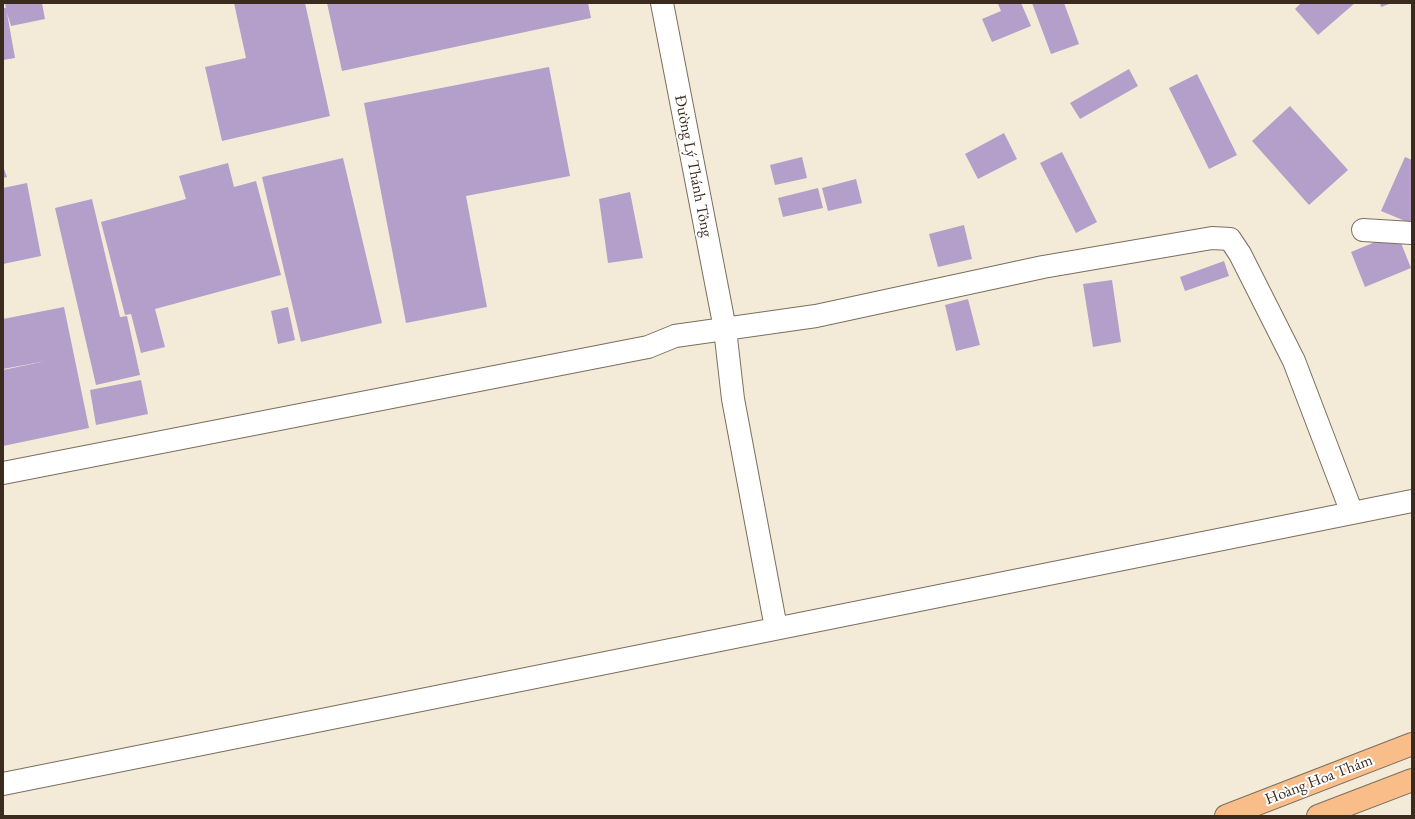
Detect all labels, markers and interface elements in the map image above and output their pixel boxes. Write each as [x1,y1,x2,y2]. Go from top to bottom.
street label: Đường Lý Thánh Tông [670,93,716,239]
street label: Hoàng Hoa Thám [1263,751,1375,809]

